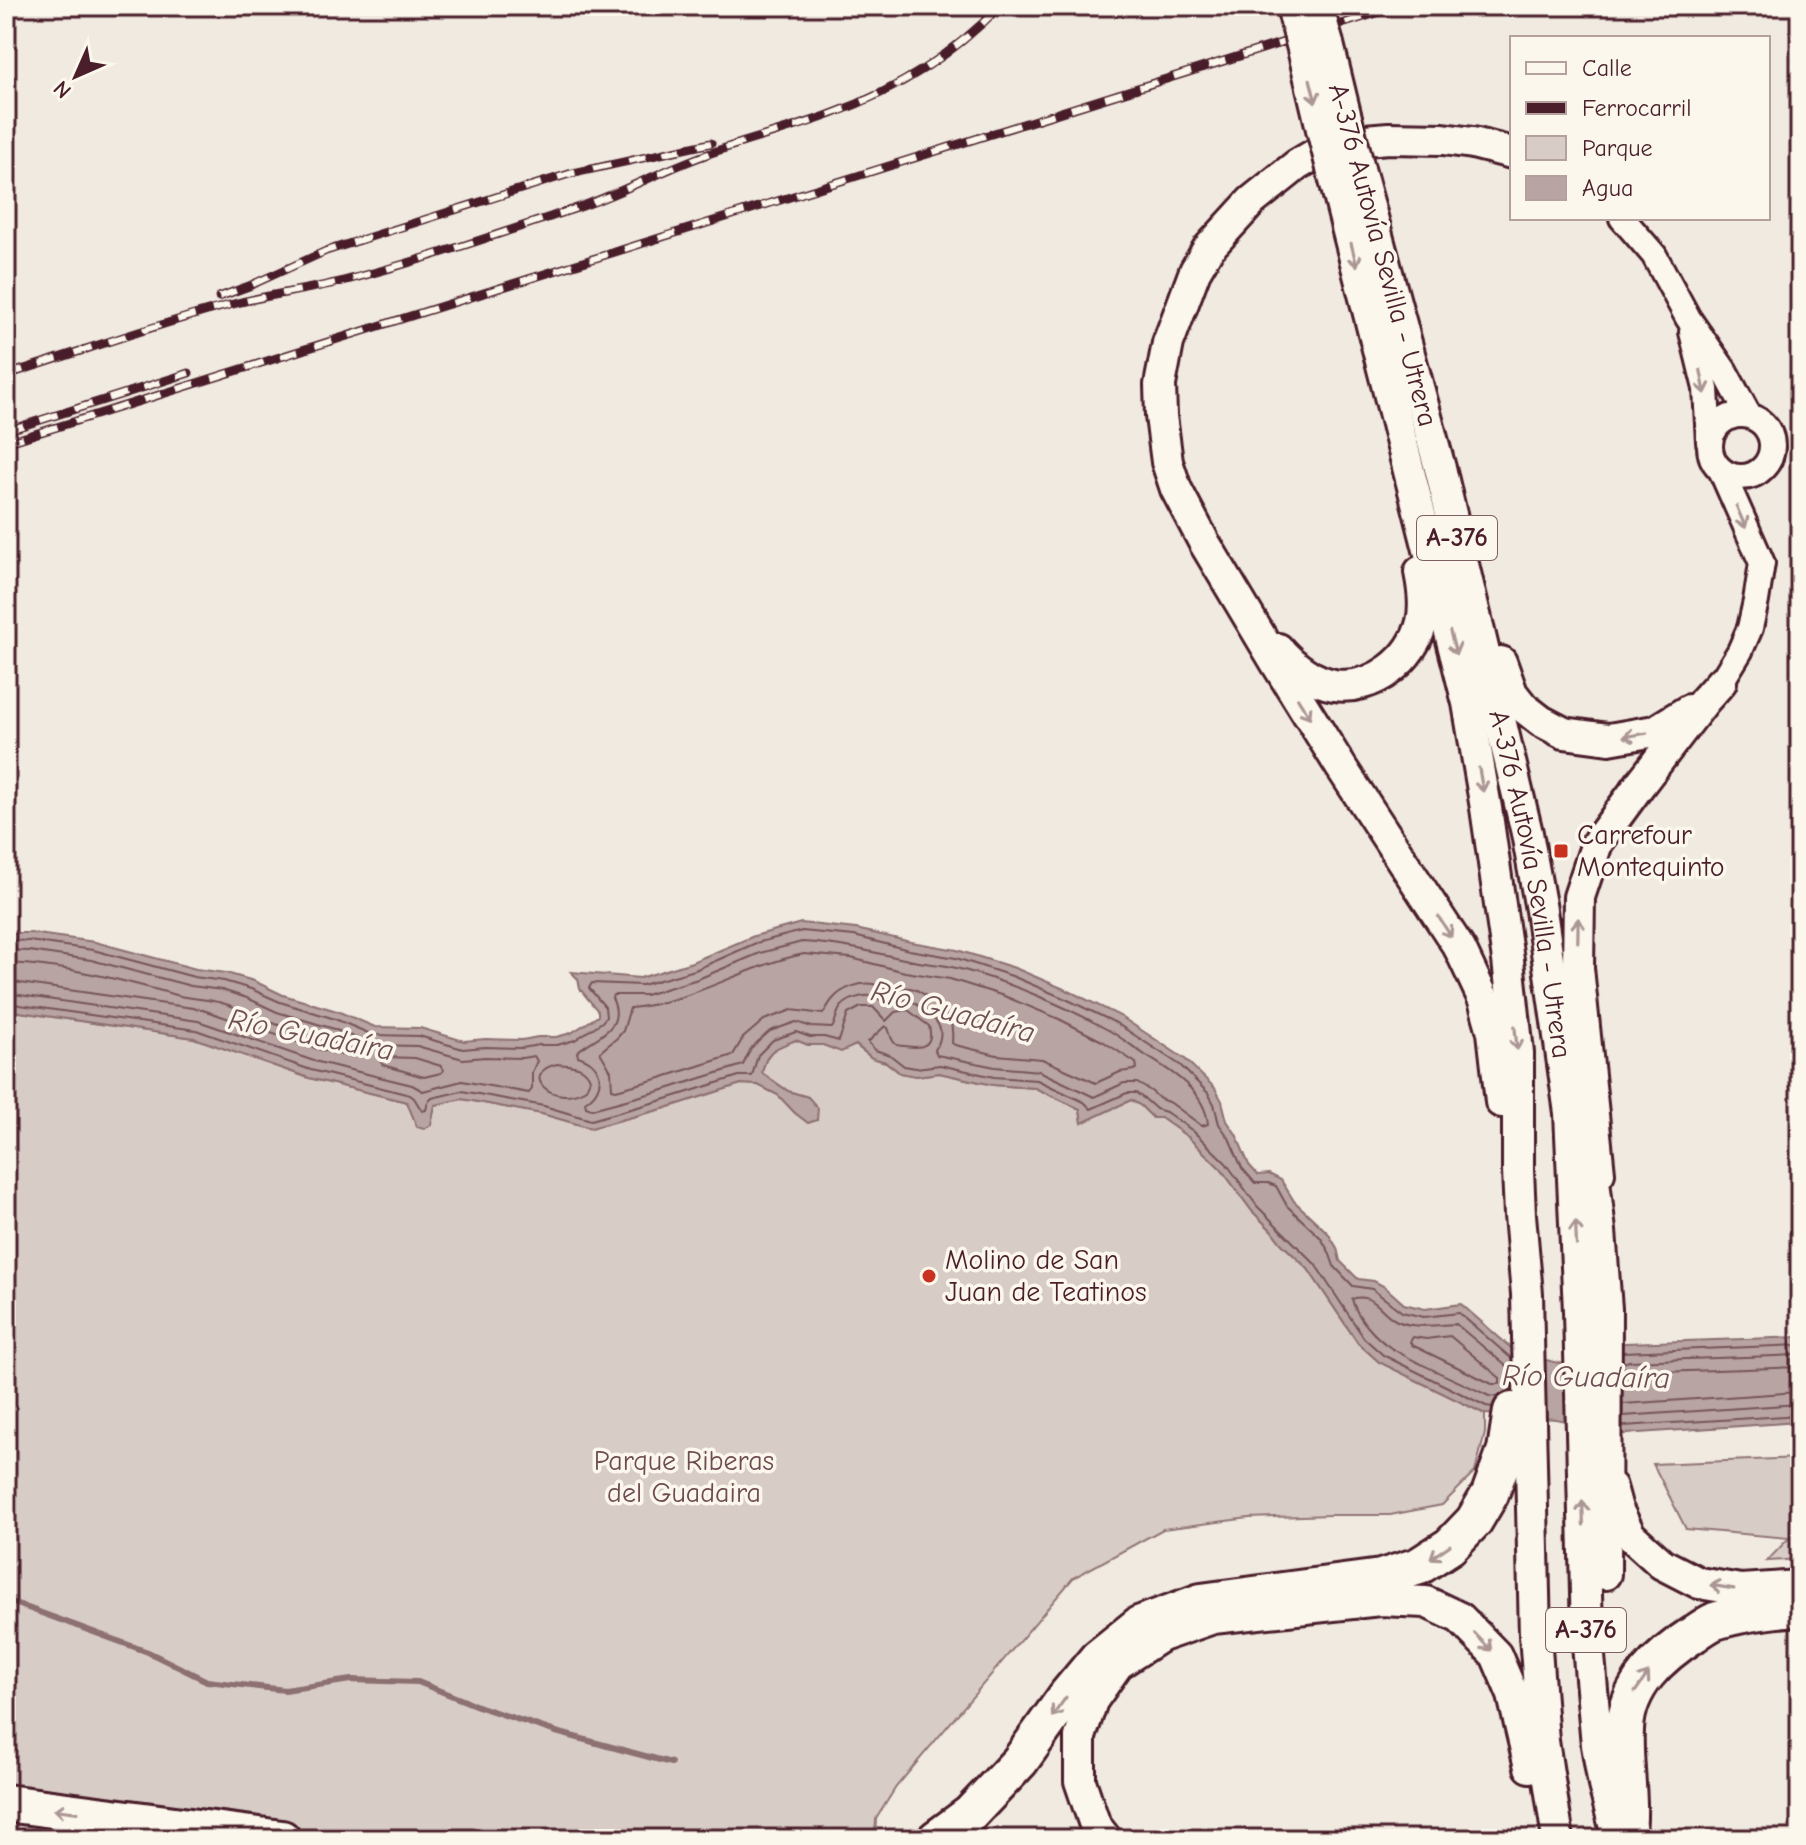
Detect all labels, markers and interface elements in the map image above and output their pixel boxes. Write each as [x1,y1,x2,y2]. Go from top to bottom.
north arrow [36,36,116,116]
legend [1510,36,1770,220]
text: Calle [1582,54,1632,82]
text: N [48,75,77,104]
one-way arrow [1306,78,1321,104]
street label: A-376 Autovía Sevilla - Utrera [1322,80,1444,430]
text: Ferrocarril [1582,94,1692,122]
text: Parque [1582,134,1653,162]
text: Agua [1582,174,1633,202]
one-way arrow [1347,242,1362,268]
one-way arrow [1697,369,1712,394]
one-way arrow [1734,504,1749,529]
road number: A-376 [1417,516,1497,560]
one-way arrow [1446,630,1461,655]
one-way arrow [1296,697,1313,719]
street label: A-376 Autovía Sevilla - Utrera [1482,707,1578,1060]
one-way arrow [1623,728,1648,743]
one-way arrow [1475,767,1490,792]
place label: Carrefour Montequinto [1577,819,1725,883]
marker: Carrefour Montequinto [1552,842,1570,860]
one-way arrow [1438,915,1454,938]
one-way arrow [1571,917,1586,944]
water label: Río Guadaíra [867,973,1039,1051]
water label: Río Guadaíra [225,1002,397,1068]
one-way arrow [1508,1024,1523,1051]
one-way arrow [1569,1220,1584,1247]
place label: Molino de San Juan de Teatinos [945,1244,1147,1308]
marker: Molino de San Juan de Teatinos [920,1267,938,1285]
water label: Río Guadaíra [1502,1358,1670,1396]
park label: Parque Riberas del Guadaira [594,1445,774,1509]
one-way arrow [1575,1500,1590,1527]
one-way arrow [1429,1544,1452,1560]
one-way arrow [1710,1579,1736,1594]
road number: A-376 [1546,1608,1626,1652]
one-way arrow [1473,1631,1492,1651]
one-way arrow [1634,1671,1650,1693]
one-way arrow [1051,1695,1067,1717]
one-way arrow [53,1803,80,1818]

